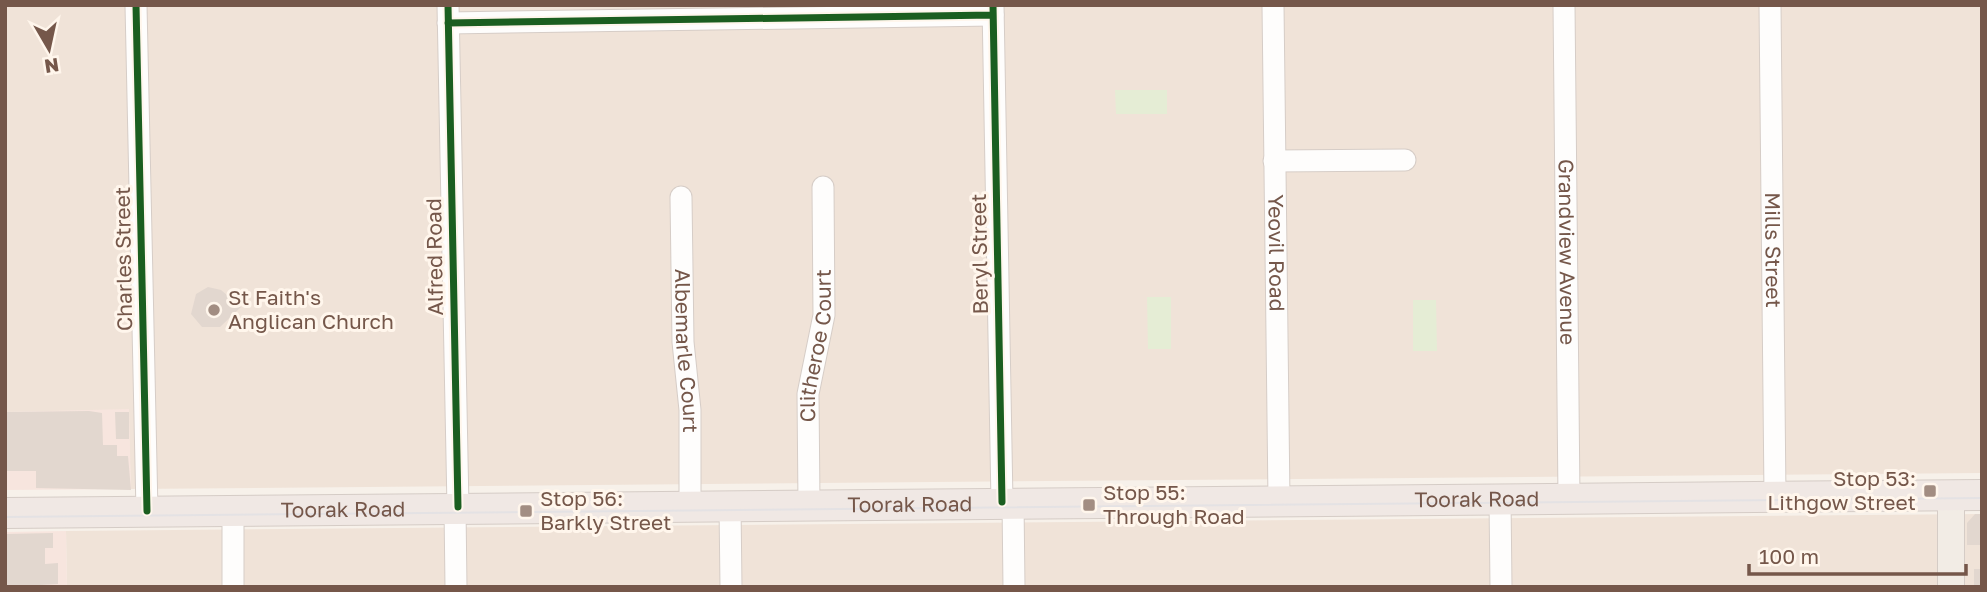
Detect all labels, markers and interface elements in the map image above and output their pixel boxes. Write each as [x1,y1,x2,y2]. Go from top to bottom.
north arrow [14,14,84,84]
text: N [43,54,61,79]
street label: Grandview Avenue [1554,159,1581,345]
street label: Charles Street [109,187,137,331]
street label: Mills Street [1760,192,1787,308]
street label: Beryl Street [965,193,993,315]
street label: Yeovil Road [1263,194,1291,312]
street label: Alfred Road [420,198,448,316]
street label: Albemarle Court [670,268,705,433]
street label: Clitheroe Court [794,269,836,423]
place label: St Faith's Anglican Church [228,284,394,334]
marker: St Faith's Anglican Church [206,302,222,318]
place label: Stop 53: Lithgow Street [1767,465,1916,515]
place label: Stop 55: Through Road [1103,479,1245,529]
marker: Stop 53: Lithgow Street [1922,483,1938,499]
place label: Stop 56: Barkly Street [540,485,671,535]
street label: Toorak Road [1414,485,1539,512]
street label: Toorak Road [847,490,972,517]
street label: Toorak Road [280,495,406,522]
marker: Stop 55: Through Road [1081,497,1097,513]
marker: Stop 56: Barkly Street [518,503,534,519]
scale bar [1749,532,1966,576]
text: 100 m [1759,543,1819,569]

